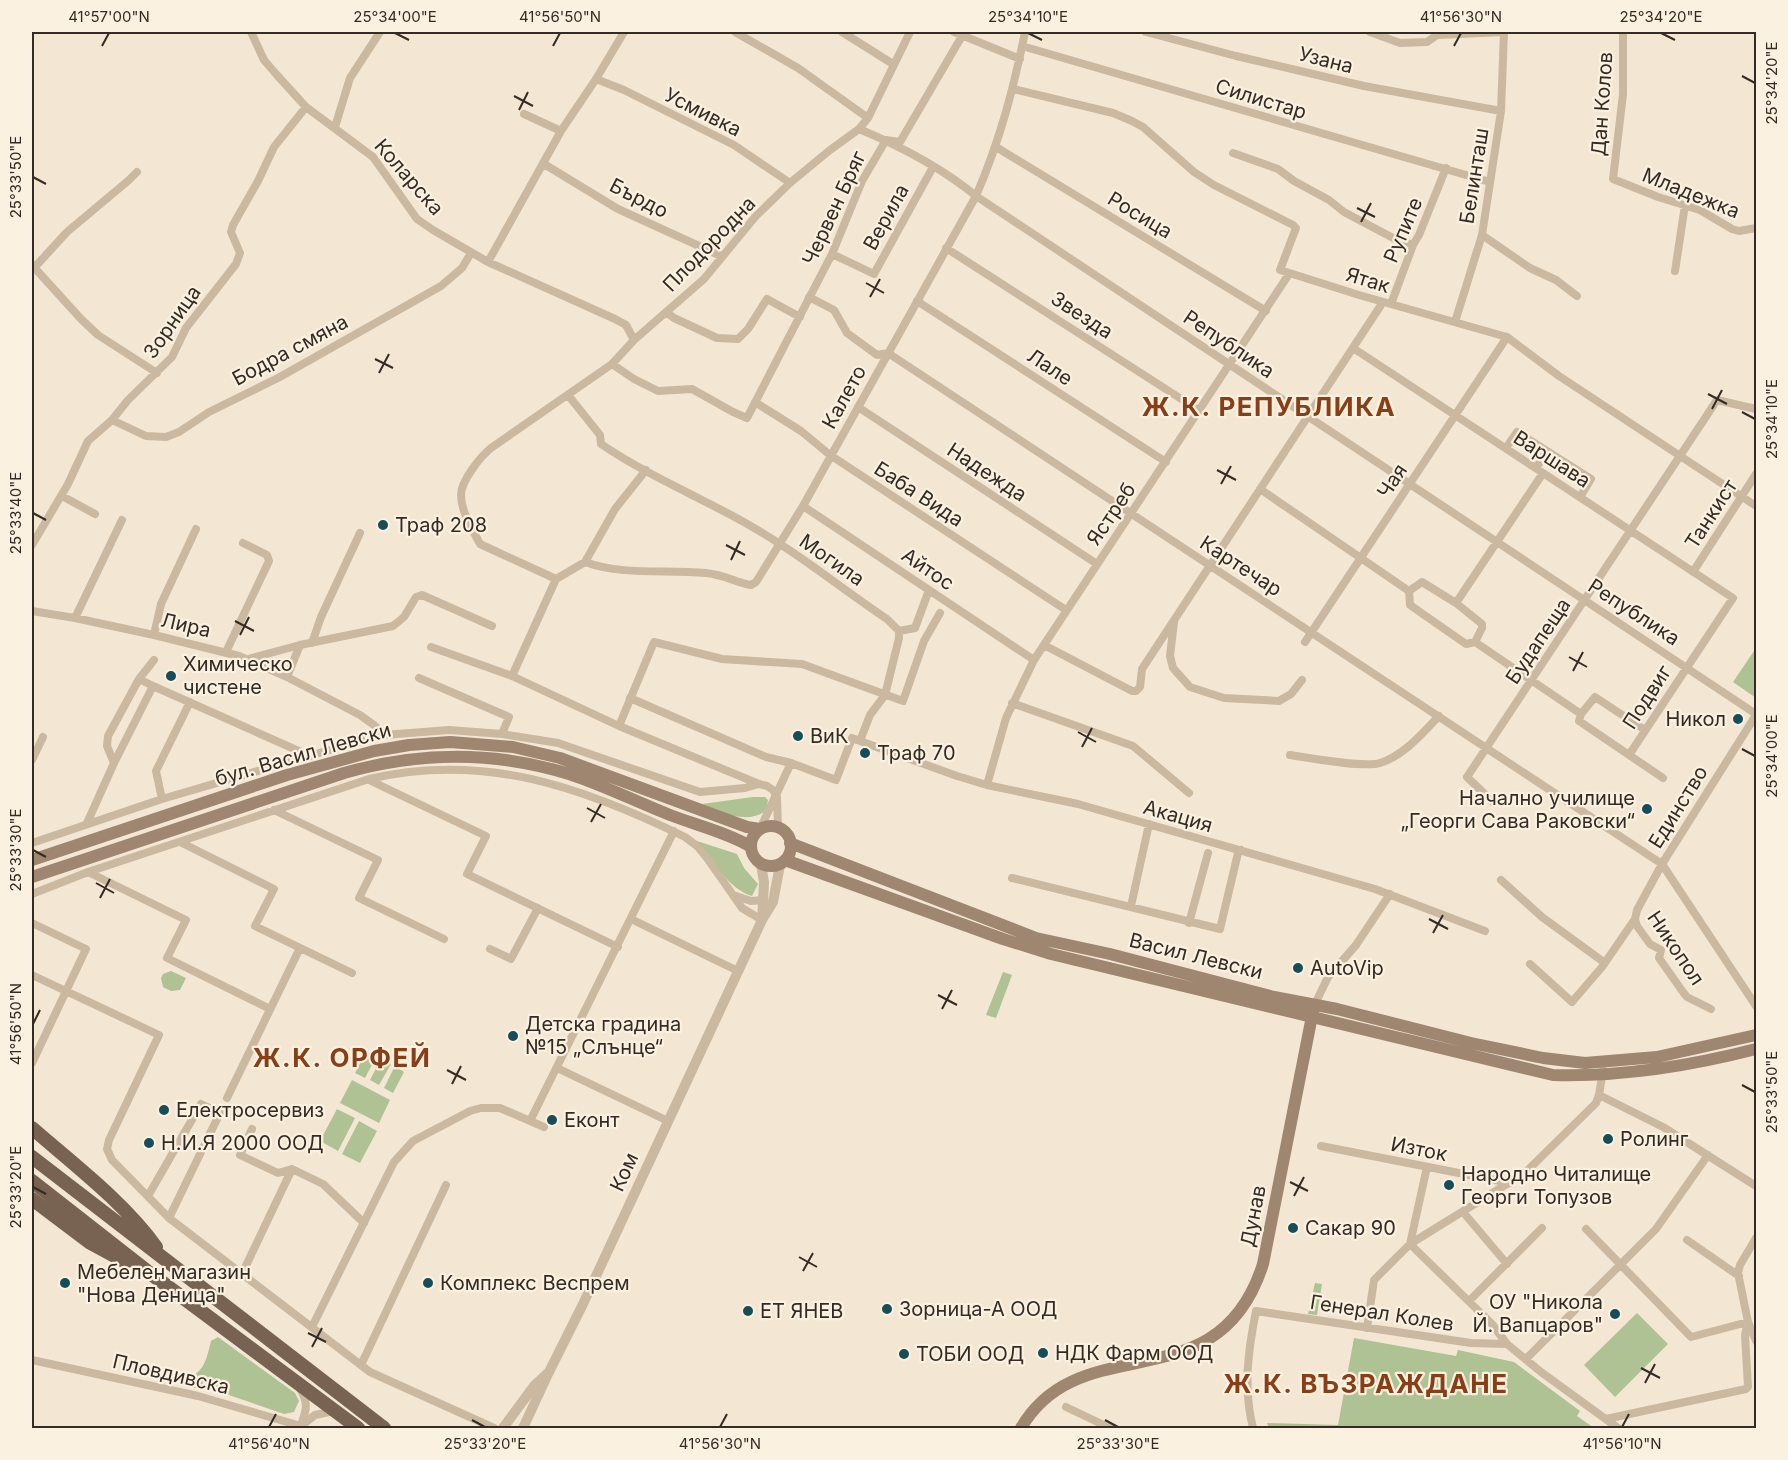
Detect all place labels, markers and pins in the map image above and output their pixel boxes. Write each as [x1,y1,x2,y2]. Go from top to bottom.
place label: Траф 208 [395,513,487,537]
marker: Траф 208 [376,518,390,532]
place label: Химическо чистене [183,652,293,699]
marker: Химическо чистене [164,669,178,683]
place label: Никол [1665,707,1726,731]
marker: Никол [1731,712,1745,726]
place label: ВиК [810,724,848,748]
marker: ВиК [791,729,805,743]
place label: Траф 70 [877,741,956,765]
marker: Траф 70 [858,746,872,760]
place label: Начално училище „Георги Сава Раковски“ [1401,786,1635,833]
marker: Начално училище „Георги Сава Раковски“ [1640,802,1654,816]
place label: AutoVip [1310,956,1384,980]
marker: AutoVip [1291,961,1305,975]
place label: Детска градина №15 „Слънце“ [525,1012,681,1059]
marker: Детска градина №15 „Слънце“ [506,1029,520,1043]
place label: Електросервиз [176,1098,324,1122]
marker: Електросервиз [157,1103,171,1117]
place label: Еконт [564,1108,620,1132]
marker: Еконт [545,1113,559,1127]
place label: Ролинг [1620,1127,1689,1151]
place label: Н.И.Я 2000 ООД [161,1131,324,1155]
marker: Ролинг [1601,1132,1615,1146]
marker: Н.И.Я 2000 ООД [142,1136,156,1150]
place label: Народно Читалище Георги Топузов [1461,1162,1651,1209]
marker: Народно Читалище Георги Топузов [1442,1178,1456,1192]
place label: Сакар 90 [1305,1216,1396,1240]
marker: Сакар 90 [1286,1221,1300,1235]
place label: Мебелен магазин "Нова Деница" [77,1260,251,1307]
place label: Комплекс Веспрем [440,1271,630,1295]
marker: Мебелен магазин "Нова Деница" [58,1276,72,1290]
marker: Комплекс Веспрем [421,1276,435,1290]
place label: ОУ "Никола Й. Вапцаров" [1472,1290,1603,1337]
place label: Зорница-А ООД [899,1297,1057,1321]
place label: ЕТ ЯНЕВ [760,1299,843,1323]
marker: Зорница-А ООД [880,1302,894,1316]
marker: ЕТ ЯНЕВ [741,1304,755,1318]
marker: ОУ "Никола Й. Вапцаров" [1608,1307,1622,1321]
place label: НДК Фарм ООД [1055,1341,1213,1365]
place label: ТОБИ ООД [916,1342,1024,1366]
marker: НДК Фарм ООД [1036,1346,1050,1360]
marker: ТОБИ ООД [897,1347,911,1361]

